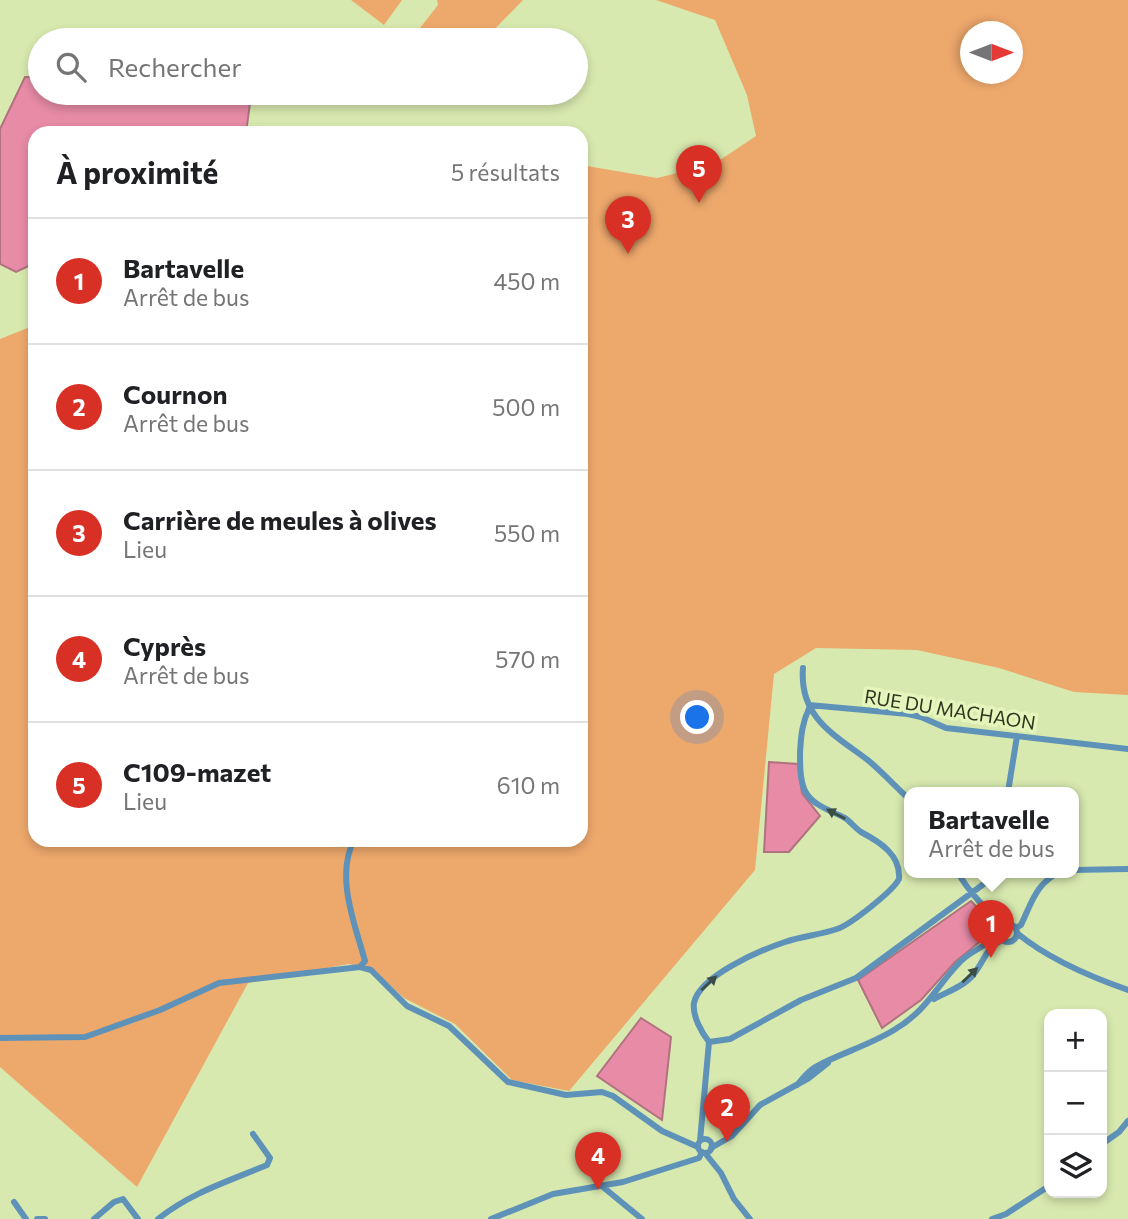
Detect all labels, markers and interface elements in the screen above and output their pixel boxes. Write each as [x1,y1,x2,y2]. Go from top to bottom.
north arrow [960,21,1023,84]
search box [28,28,588,105]
icon: search [52,48,90,86]
text: Rechercher [108,51,242,82]
pin: 5 [676,145,722,203]
text: À proximité [56,153,218,190]
text: 5 résultats [451,158,560,186]
pin: 3 [605,196,651,254]
text: Bartavelle [123,252,244,283]
text: 1 [74,267,84,295]
text: 450 m [494,267,560,295]
text: Arrêt de bus [123,283,249,311]
text: Cournon [123,378,227,409]
text: 2 [72,393,86,421]
text: 500 m [492,393,560,421]
text: Arrêt de bus [123,409,249,437]
text: Carrière de meules à olives [123,504,437,535]
text: 3 [72,519,86,547]
text: 550 m [494,519,560,547]
text: Lieu [123,535,167,563]
text: Cyprès [123,630,206,661]
text: 4 [72,645,86,673]
text: 570 m [495,645,560,673]
text: Arrêt de bus [123,661,249,689]
street label: RUE DU MACHAON [863,684,1037,734]
your location [680,700,714,734]
text: C109-mazet [123,756,271,787]
text: 5 [72,771,86,799]
text: 610 m [497,771,560,799]
text: Lieu [123,787,167,815]
popup [904,787,1079,878]
text: Bartavelle [928,803,1049,834]
one-way arrow [826,808,846,819]
text: Arrêt de bus [928,834,1055,862]
pin: 1 [968,900,1014,958]
one-way arrow [961,967,978,984]
one-way arrow [700,975,718,991]
map controls [1044,1009,1107,1198]
button: + [1044,1009,1107,1072]
button: − [1044,1072,1107,1135]
pin: 2 [704,1084,750,1142]
pin: 4 [575,1132,621,1190]
button: layers [1044,1135,1107,1198]

